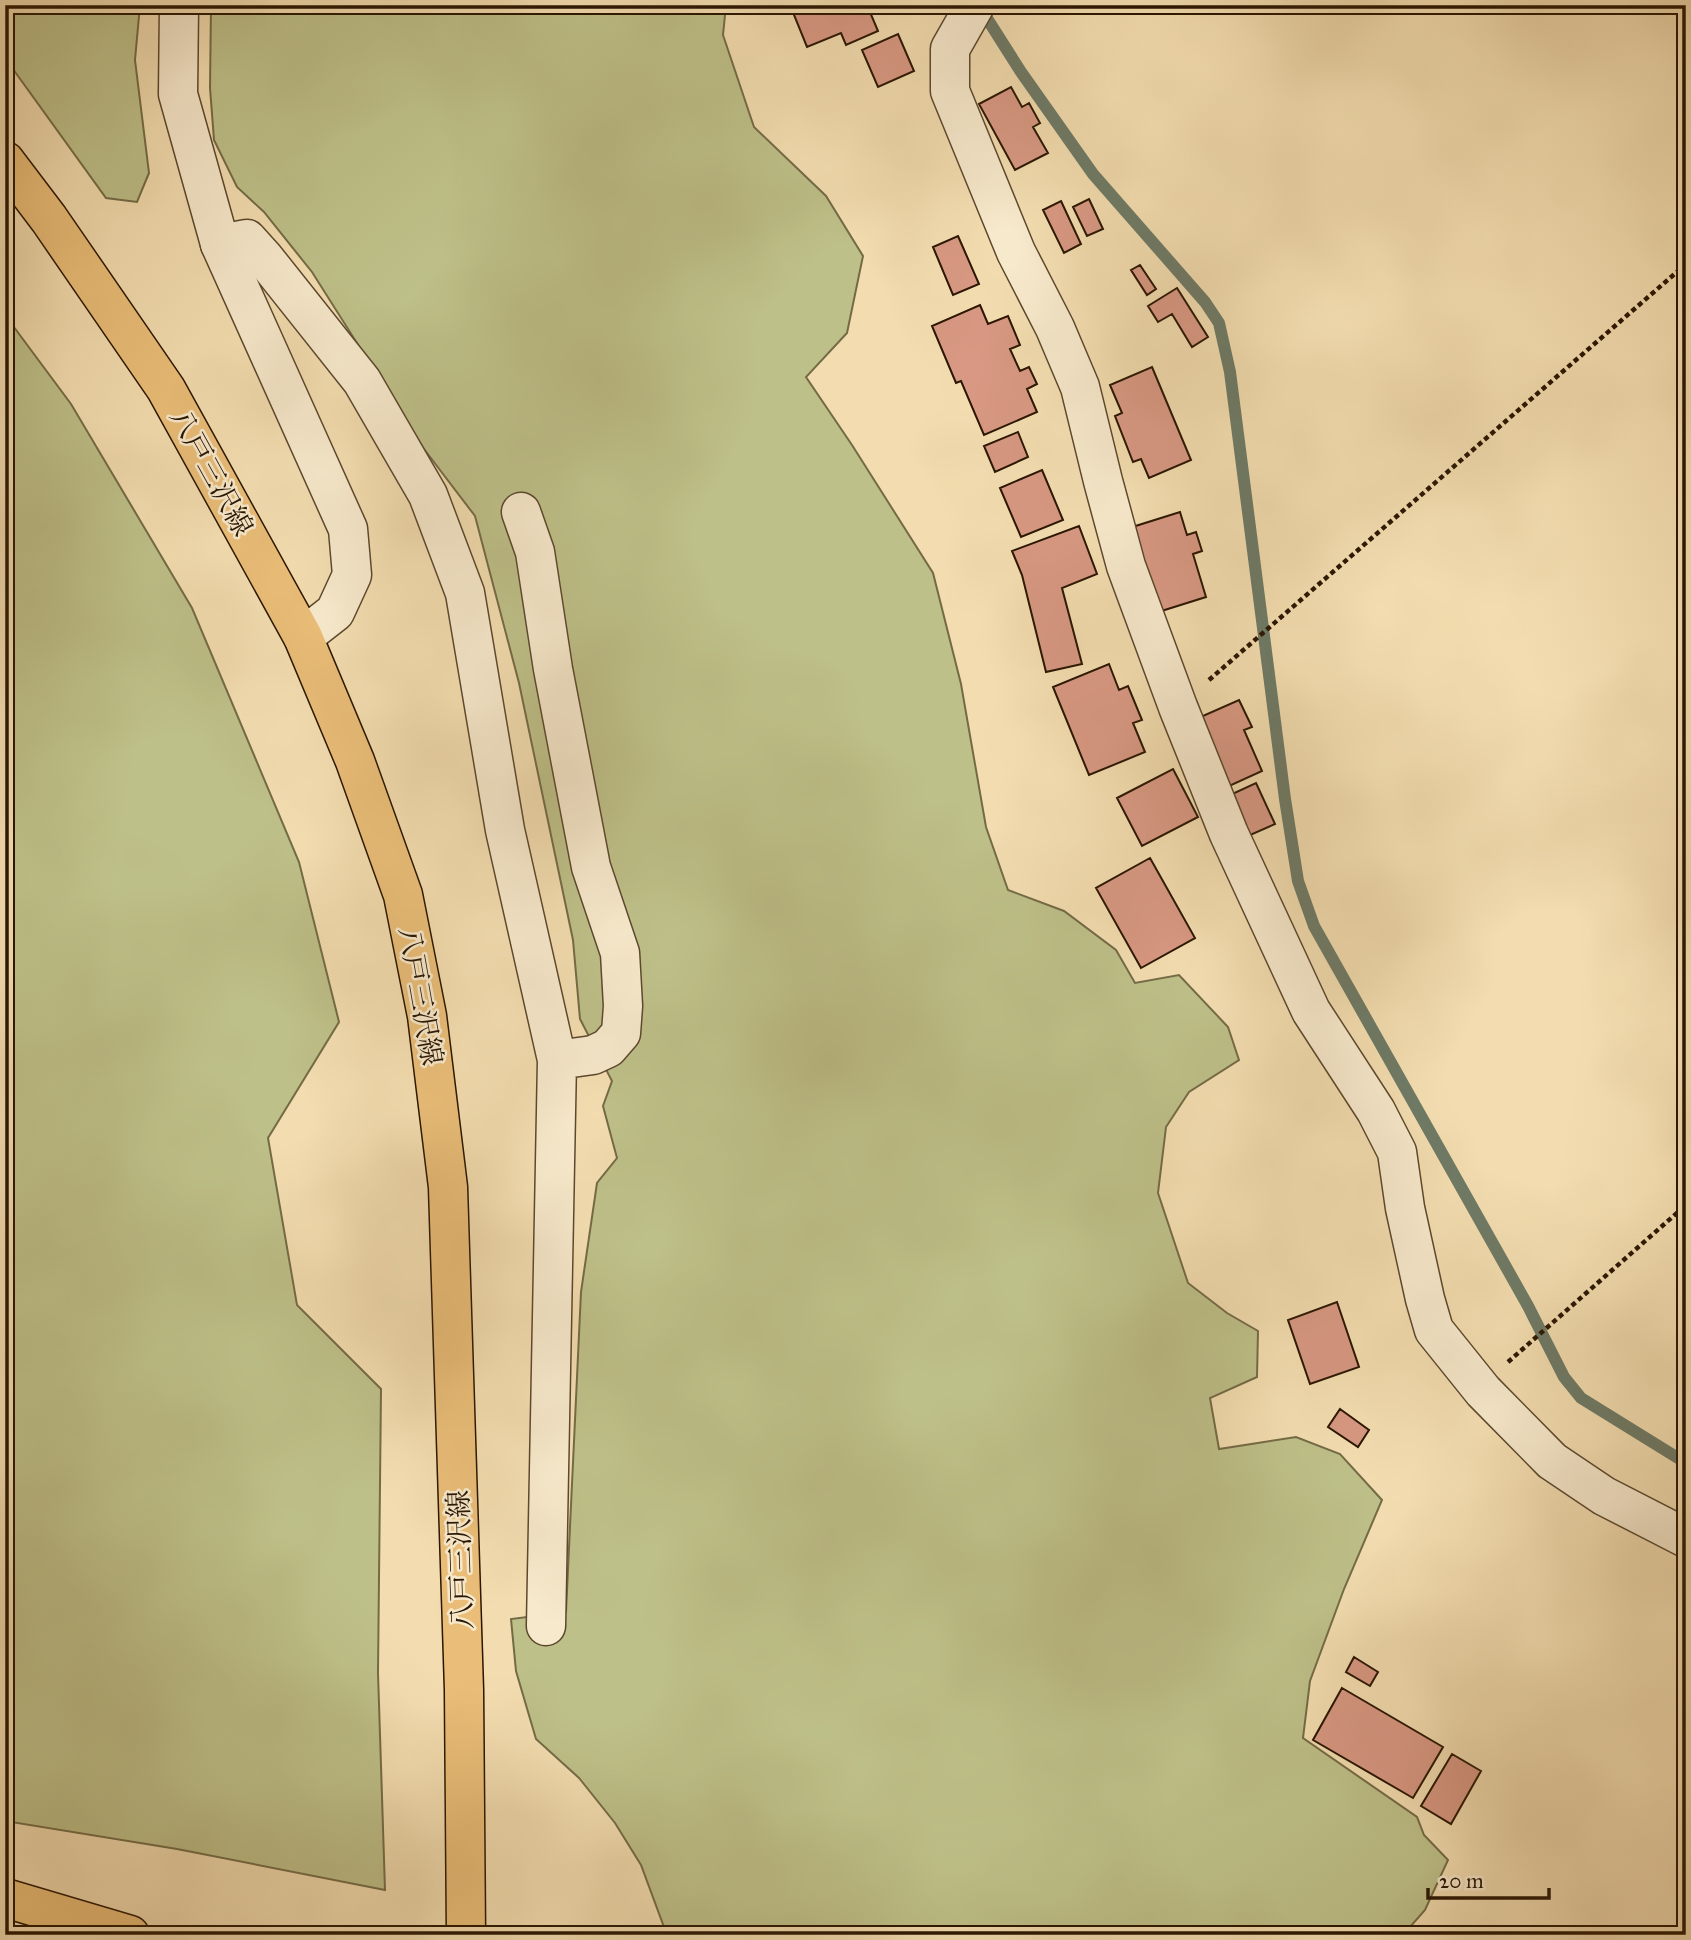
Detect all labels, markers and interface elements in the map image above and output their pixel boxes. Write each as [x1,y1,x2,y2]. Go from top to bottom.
street label: 八戸三沢線 [162,403,261,542]
street label: 八戸三沢線 [391,924,450,1068]
street label: 八戸三沢線 [441,1489,480,1631]
scale bar [1428,1856,1549,1900]
text: 20 m [1439,1868,1484,1894]

